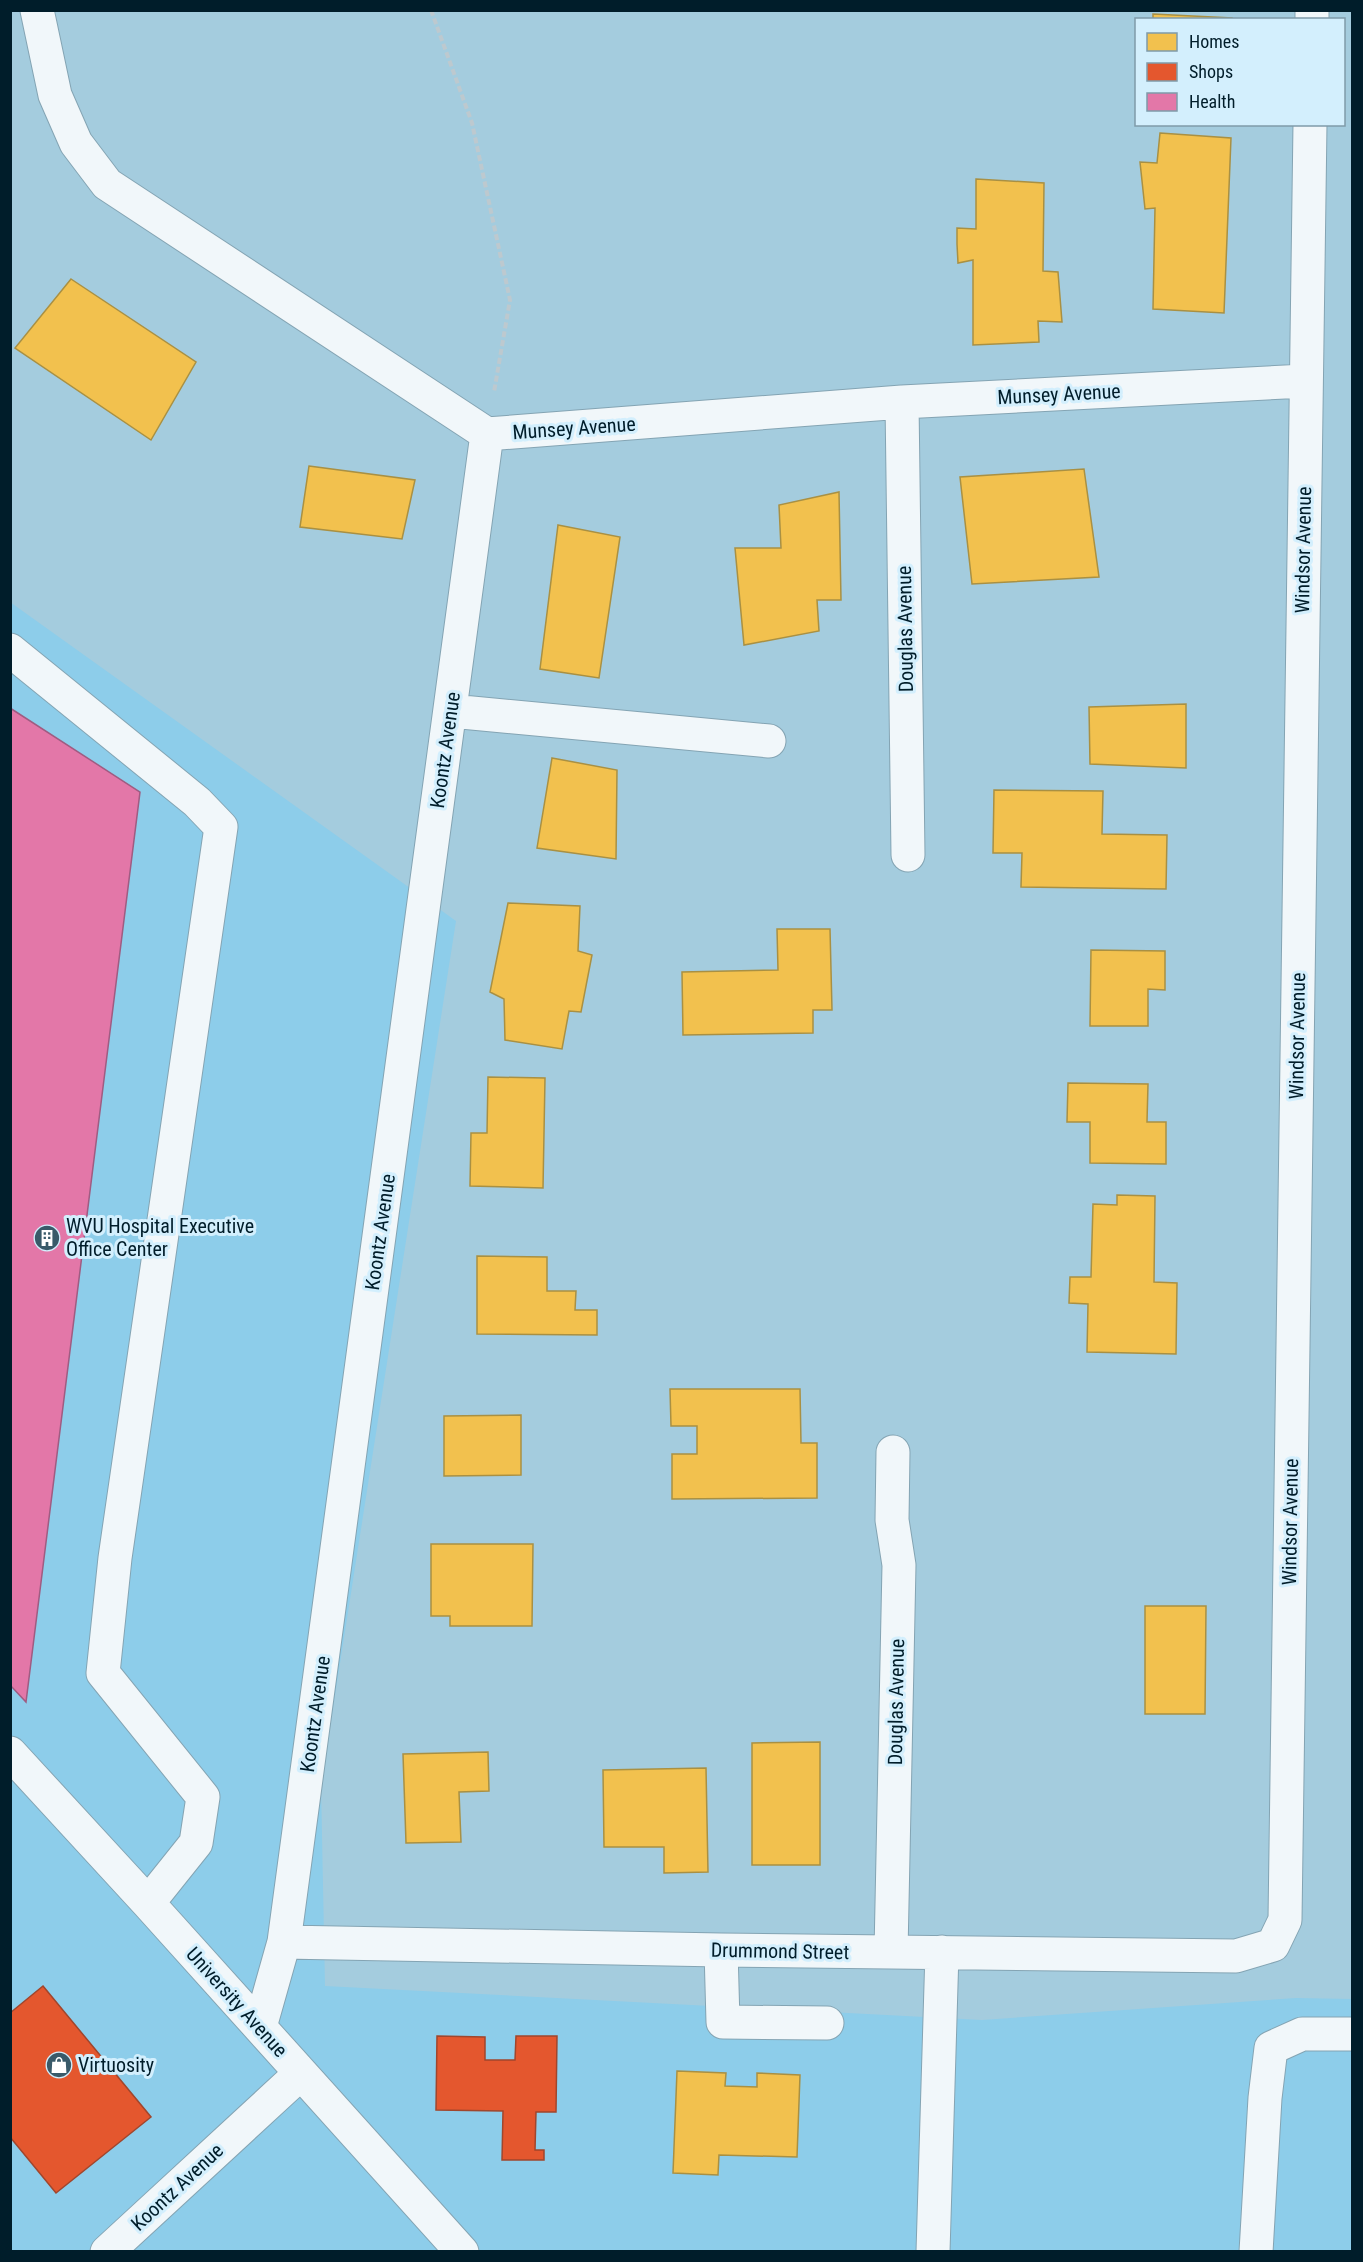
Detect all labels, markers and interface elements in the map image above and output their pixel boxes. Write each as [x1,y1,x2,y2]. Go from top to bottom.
legend [1135,18,1345,126]
text: Homes [1189,31,1239,52]
text: Shops [1189,61,1233,82]
text: Health [1189,91,1235,112]
street label: Munsey Avenue [997,379,1121,409]
street label: Munsey Avenue [512,412,636,444]
street label: Windsor Avenue [1290,486,1316,614]
street label: Douglas Avenue [892,566,918,692]
street label: Koontz Avenue [425,690,465,810]
street label: Windsor Avenue [1284,972,1310,1100]
street label: Koontz Avenue [360,1172,400,1292]
place label: WVU Hospital Executive Office Center [66,1214,254,1261]
building icon: WVU Hospital Executive Office Center [32,1223,62,1253]
street label: Windsor Avenue [1277,1458,1303,1586]
street label: Douglas Avenue [883,1639,909,1765]
street label: Koontz Avenue [295,1654,335,1774]
street label: Drummond Street [711,1938,849,1964]
street label: University Avenue [181,1942,293,2062]
shop icon: Virtuosity [44,2050,74,2080]
place label: Virtuosity [78,2053,154,2077]
street label: Koontz Avenue [126,2138,228,2236]

